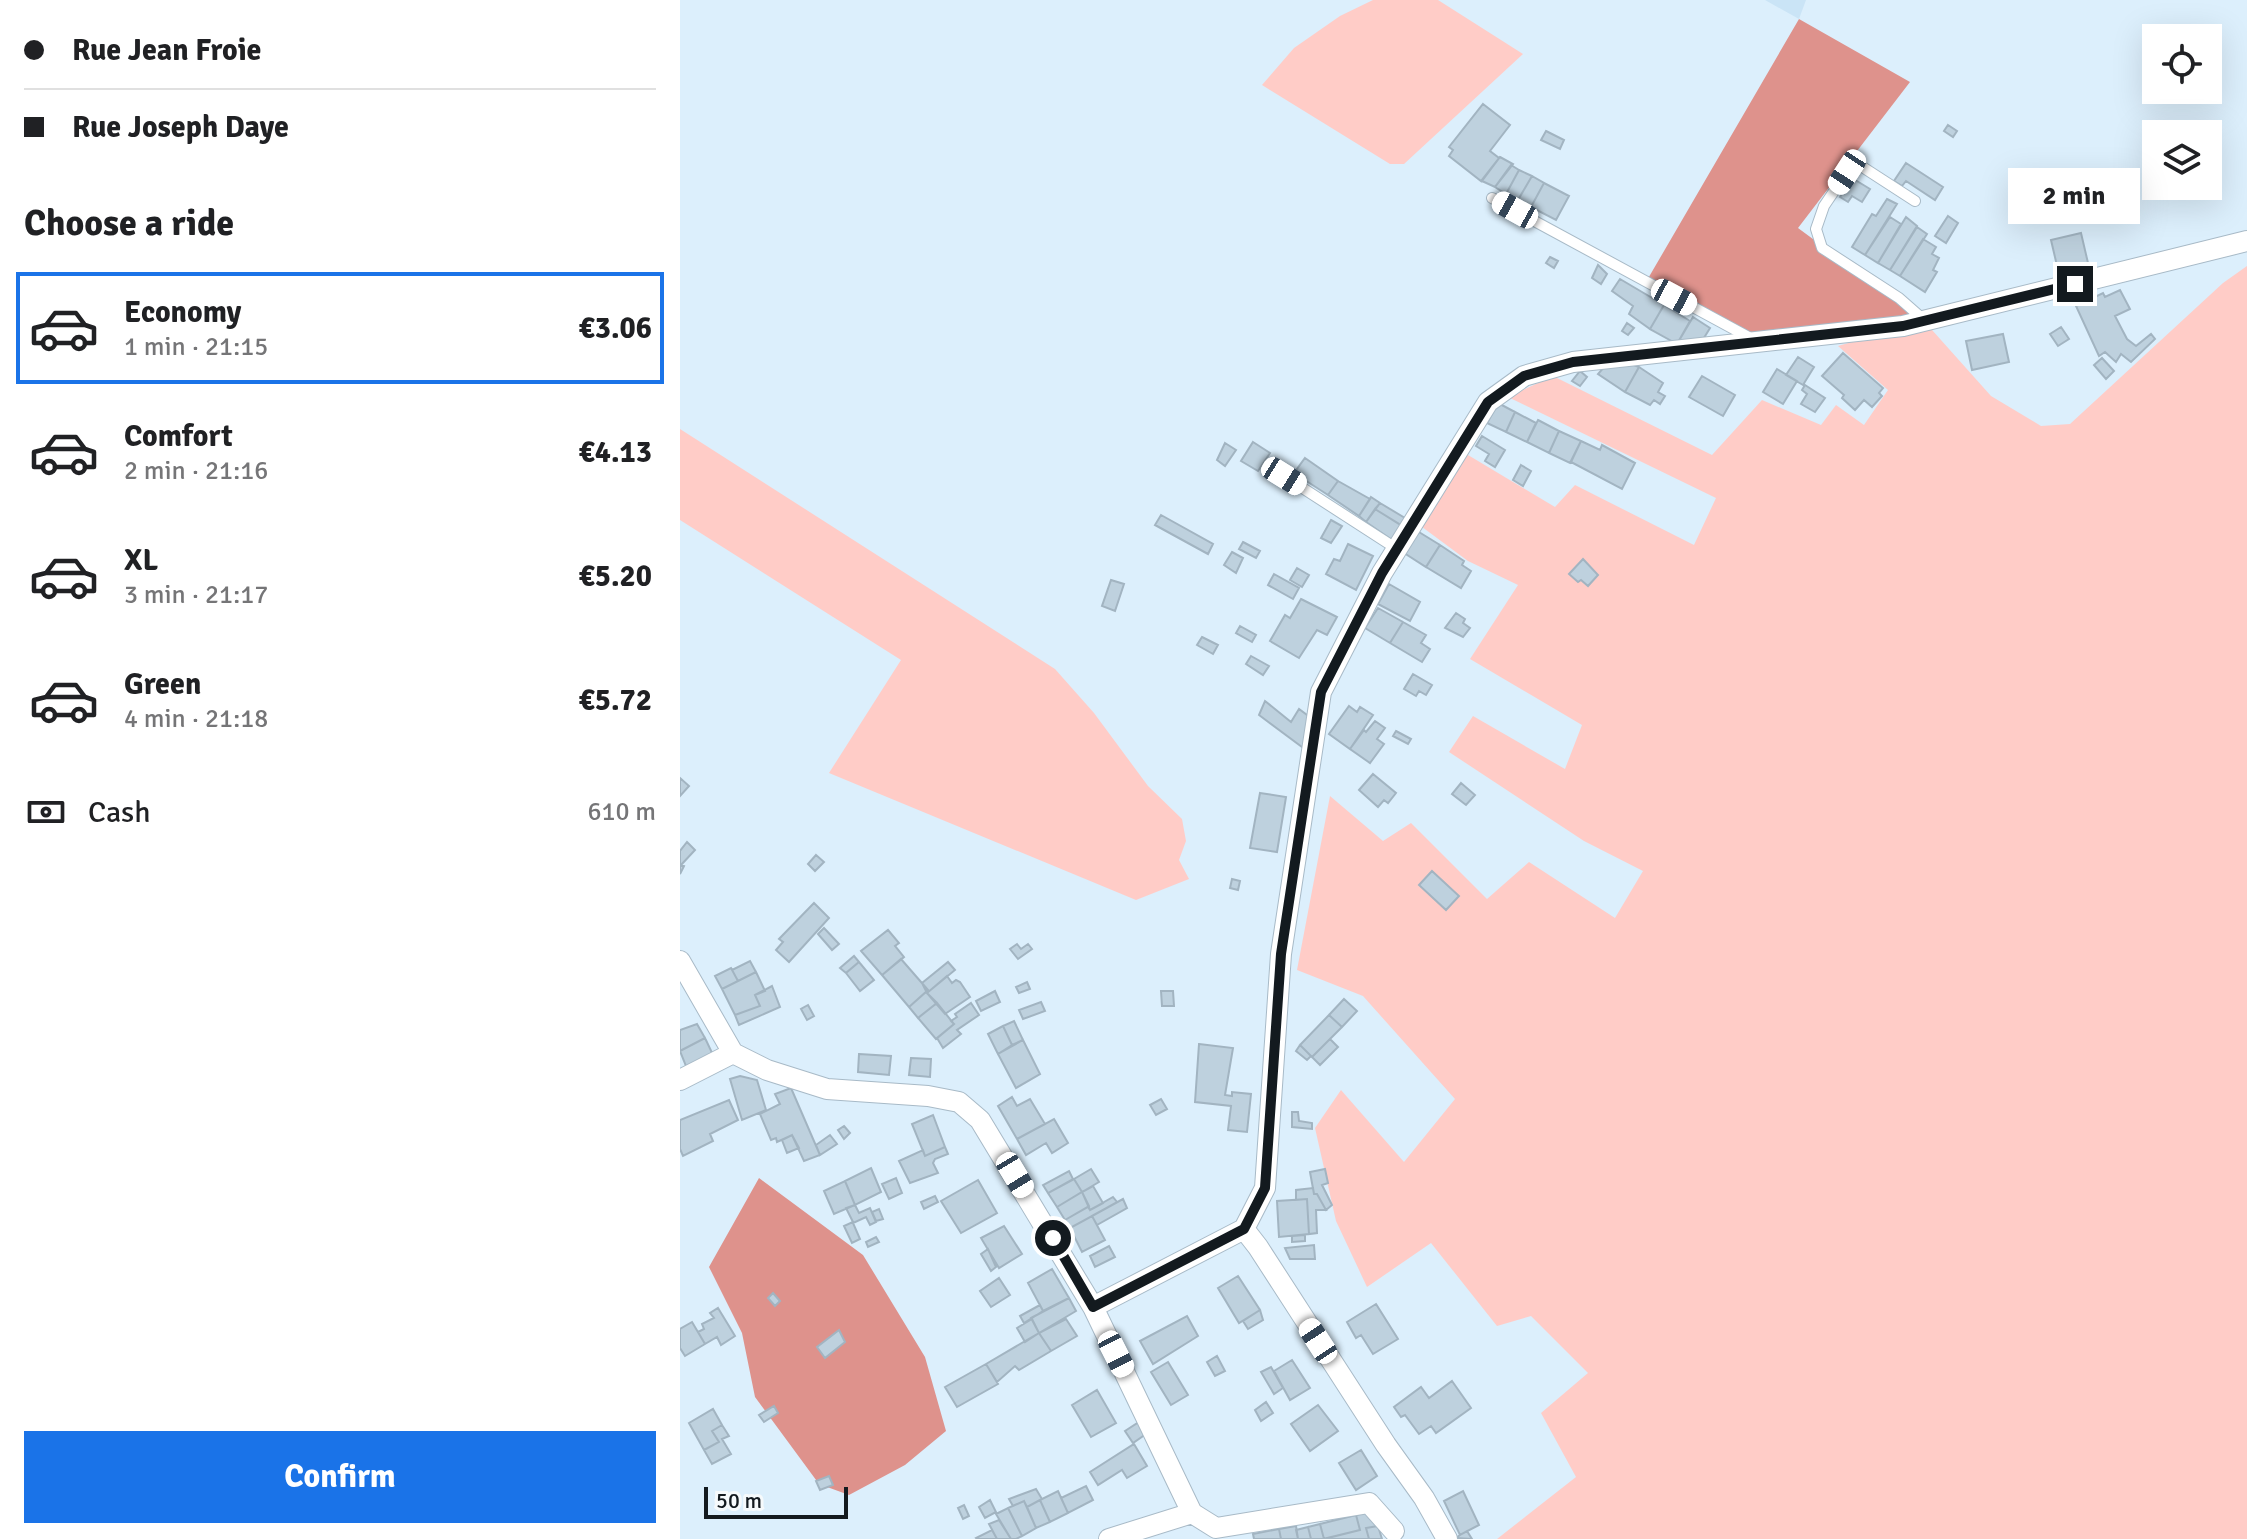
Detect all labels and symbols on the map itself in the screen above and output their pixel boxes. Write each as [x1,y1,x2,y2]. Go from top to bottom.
car [1824,145,1870,199]
callout: 2 min [2009,168,2141,224]
car [1488,188,1542,232]
route end [2057,266,2093,302]
car [1647,275,1701,319]
car [1257,453,1311,499]
car [992,1148,1038,1202]
route start [1035,1220,1071,1256]
car [1295,1314,1341,1368]
car [1094,1327,1138,1381]
scale bar [704,1483,848,1519]

